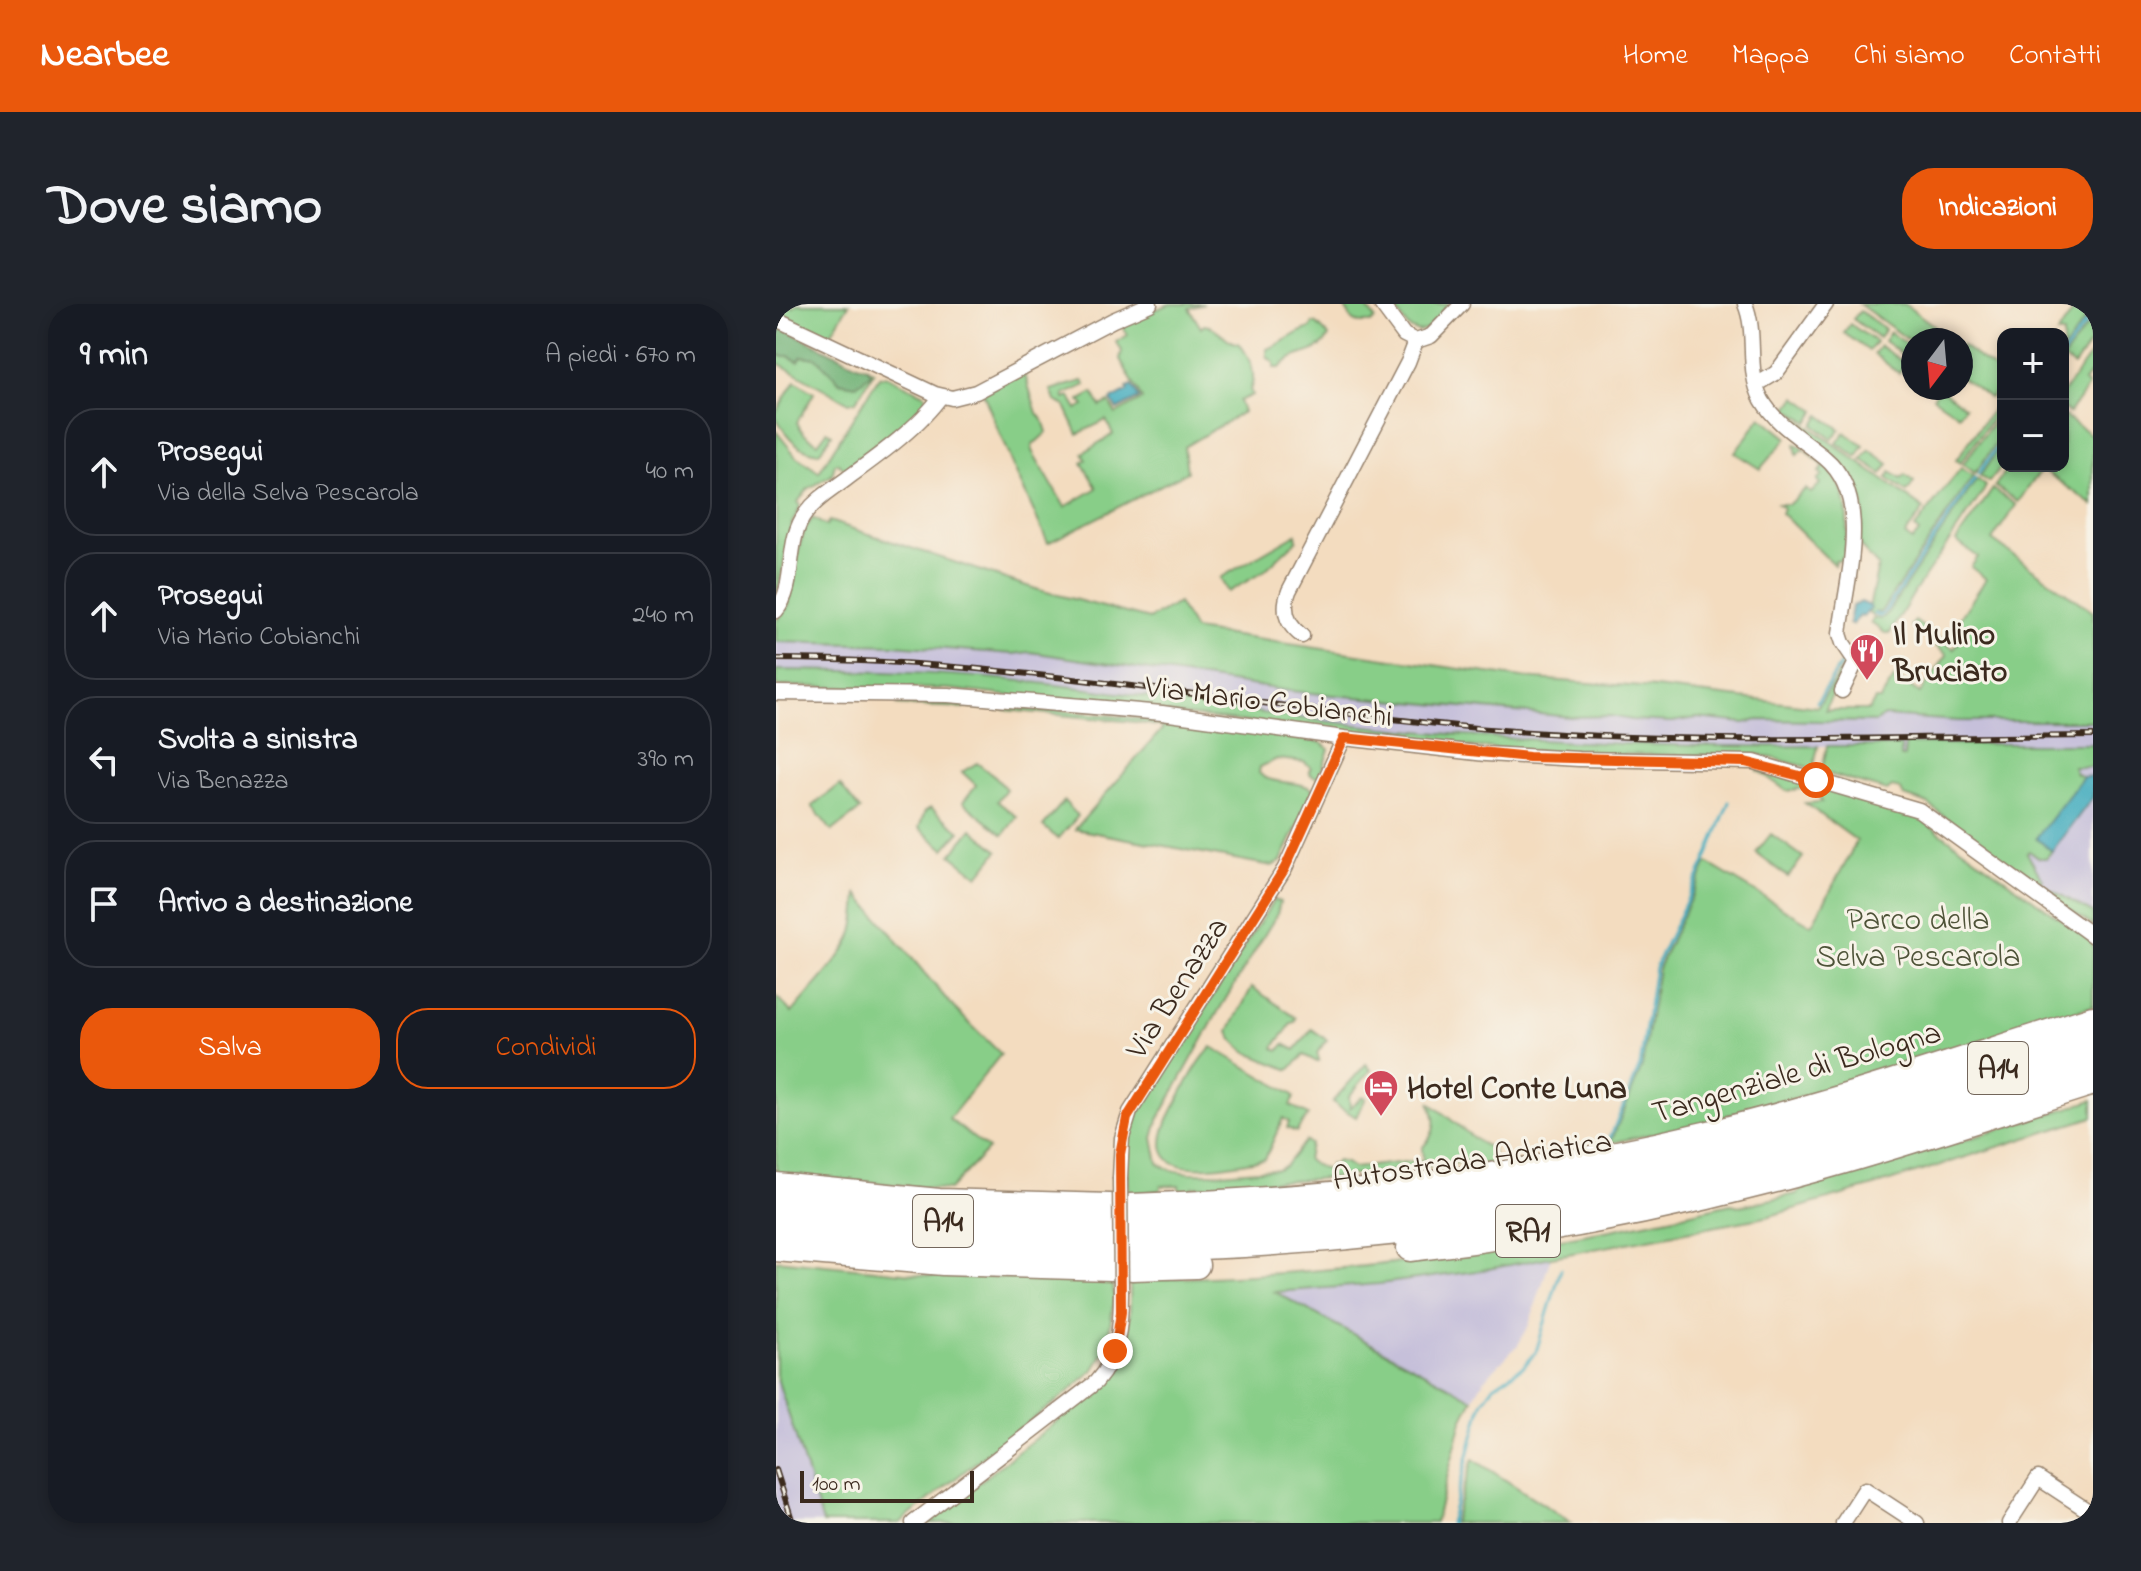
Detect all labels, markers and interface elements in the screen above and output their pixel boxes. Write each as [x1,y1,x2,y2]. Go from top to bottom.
text: Nearbee [40,28,169,84]
text: Home [1623,36,1688,77]
text: Mappa [1732,36,1809,77]
text: Chi siamo [1853,36,1965,77]
text: Contatti [2009,36,2101,77]
text: Dove siamo [48,168,322,249]
button: Indicazioni [1902,168,2093,249]
north arrow [1901,328,1973,400]
map controls [1997,328,2069,472]
button: + [1997,328,2069,400]
text: 9 min [80,331,148,381]
text: A piedi · 670 m [545,337,696,375]
button: − [1997,400,2069,472]
text: Prosegui [158,431,263,475]
icon: ahead [82,450,126,494]
text: 40 m [645,453,694,491]
text: Via della Selva Pescarola [158,475,419,513]
text: Prosegui [158,575,263,619]
icon: ahead [82,594,126,638]
text: 240 m [632,597,694,635]
place label: Il Mulino Bruciato [1891,613,2007,697]
text: Via Mario Cobianchi [158,619,360,657]
restaurant icon: Il Mulino Bruciato [1848,632,1886,682]
street label: Via Mario Cobianchi [1141,665,1395,742]
text: Svolta a sinistra [158,719,358,763]
icon: left [82,738,126,782]
text: 390 m [638,741,694,779]
route start [1798,762,1834,798]
text: Via Benazza [158,763,289,801]
icon: arrive [82,882,126,926]
text: Arrivo a destinazione [158,882,413,926]
park label: Parco della Selva Pescarola [1816,898,2020,982]
street label: Via Benazza [1115,909,1242,1070]
button: Salva [80,1008,380,1089]
button: Condividi [396,1008,696,1089]
street label: Tangenziale di Bologna [1647,1011,1947,1138]
road number: A14 [1968,1042,2028,1094]
place label: Hotel Conte Luna [1407,1067,1627,1114]
hotel icon: Hotel Conte Luna [1362,1068,1400,1118]
street label: Autostrada Adriatica [1330,1120,1615,1205]
road number: A14 [913,1195,973,1247]
road number: RA1 [1496,1205,1560,1257]
route end [1097,1333,1133,1369]
scale bar [800,1467,974,1503]
text: 100 m [812,1469,861,1501]

